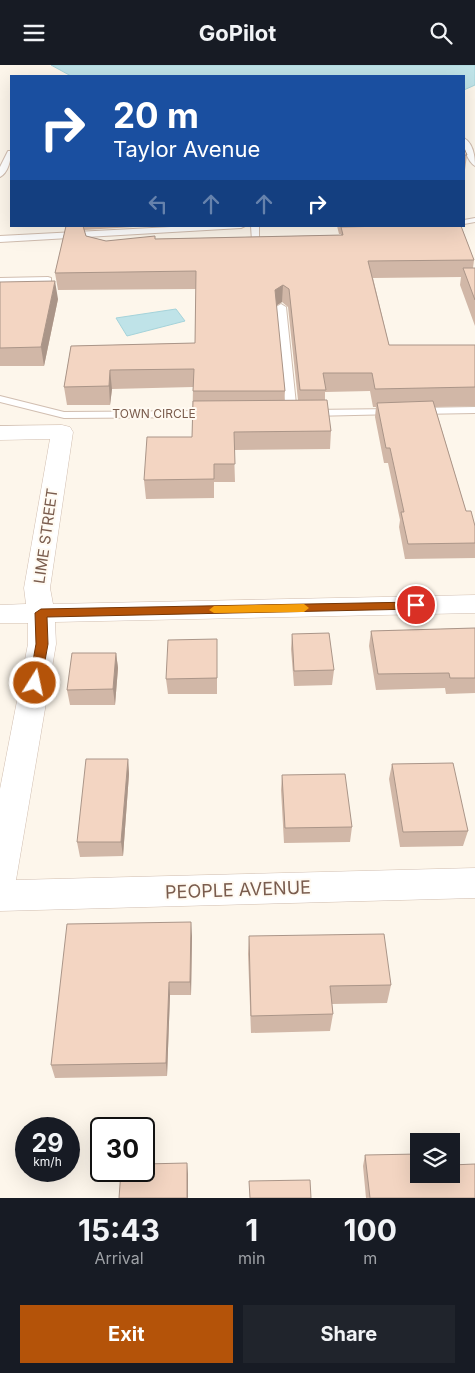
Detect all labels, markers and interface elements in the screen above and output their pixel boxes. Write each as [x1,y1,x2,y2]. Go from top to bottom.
icon: menu [20,19,48,47]
icon: search [427,19,455,47]
text: GoPilot [199,20,276,46]
text: 20 m [113,94,199,136]
icon: right [30,95,95,160]
text: Taylor Avenue [113,136,260,162]
icon: left [144,190,172,218]
icon: ahead [197,190,225,218]
icon: ahead [250,190,278,218]
icon: right [303,190,331,218]
street label: TOWN CIRCLE [112,406,196,421]
street label: LIME STREET [29,487,62,585]
pin [395,584,437,626]
icon: arrive [402,591,430,619]
position arrow [8,656,60,708]
street label: PEOPLE AVENUE [165,876,311,903]
speed limit sign: 30 [90,1117,155,1182]
text: 29 [32,1128,63,1158]
map controls [410,1133,460,1183]
button: layers [410,1133,460,1183]
text: km/h [33,1154,62,1169]
text: 15:43 [78,1212,160,1248]
text: 1 [245,1212,258,1248]
text: 100 [343,1212,397,1248]
text: Arrival [94,1248,144,1268]
text: min [238,1248,265,1268]
text: m [363,1248,377,1268]
button: Exit [20,1305,233,1363]
button: Share [243,1305,455,1363]

